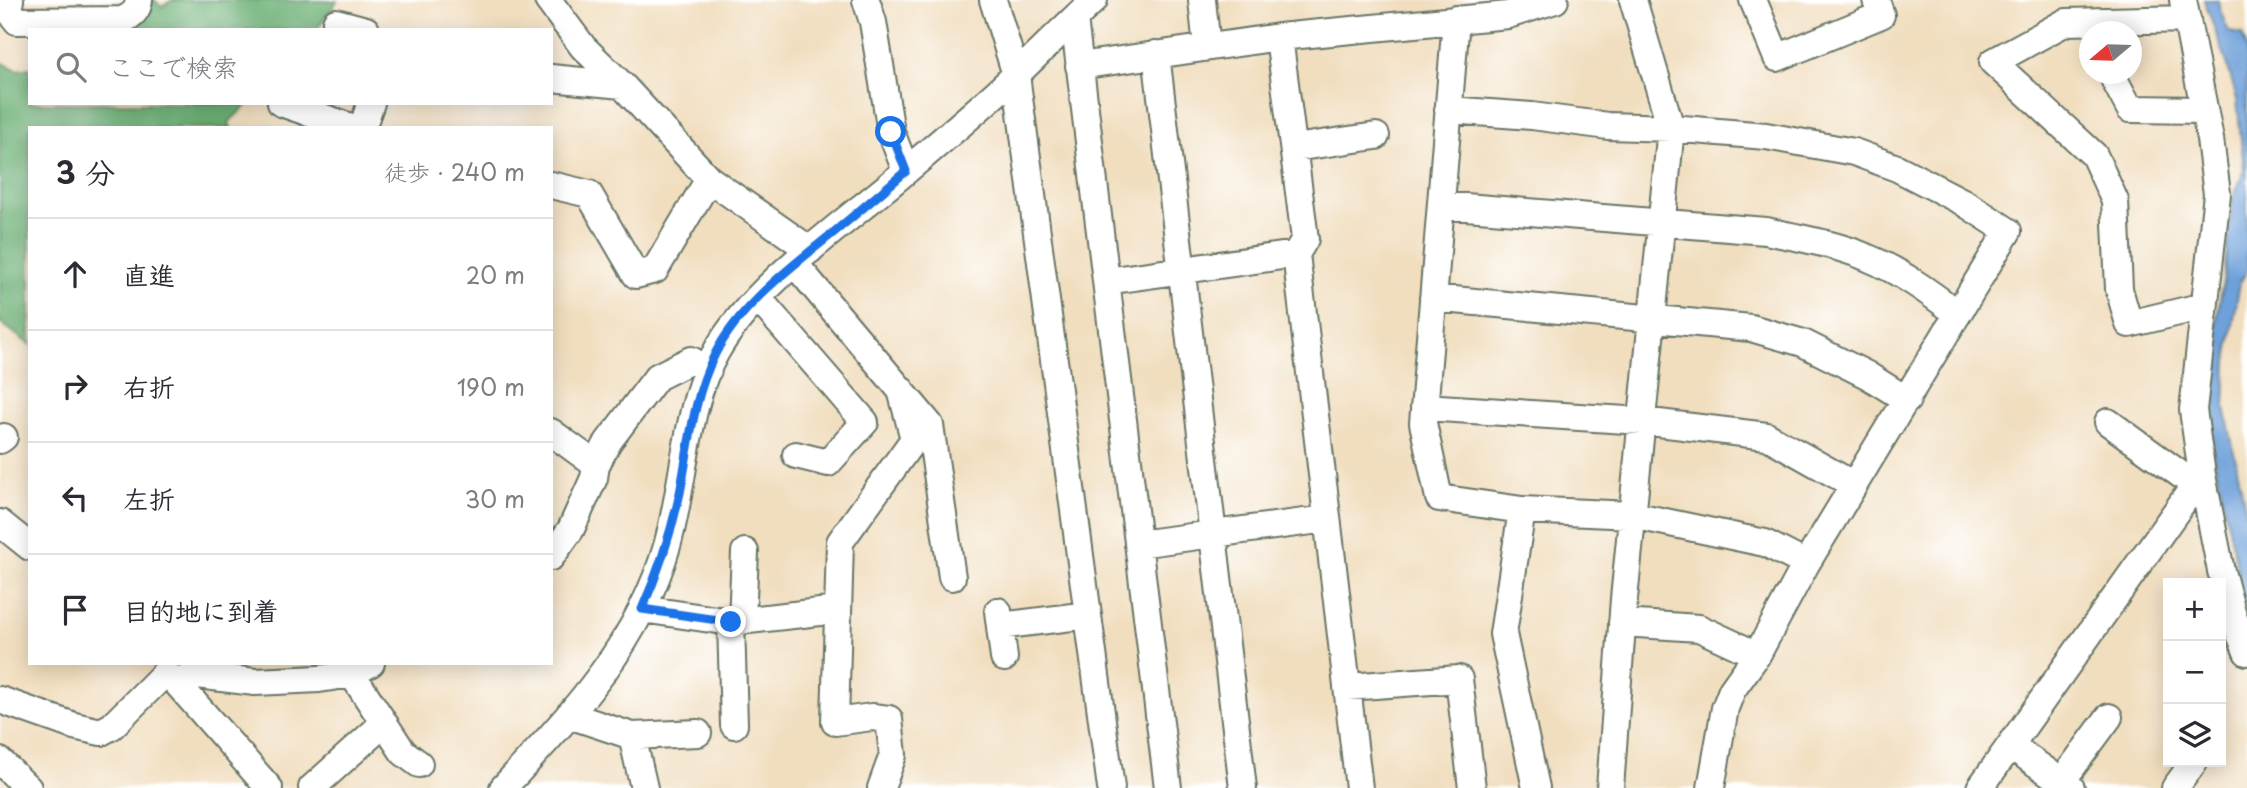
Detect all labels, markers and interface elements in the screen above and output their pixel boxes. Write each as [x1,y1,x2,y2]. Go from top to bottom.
north arrow [2079,21,2142,84]
search box [28,28,553,105]
text: ここで検索 [108,47,238,86]
icon: search [52,48,90,86]
route start [875,116,906,147]
text: 3 分 [56,149,115,194]
text: 徒歩 · 240 m [384,154,525,189]
icon: ahead [56,255,94,293]
text: 直進 [123,255,175,294]
text: 20 m [466,257,525,292]
icon: right [56,367,94,405]
text: 右折 [123,367,175,406]
text: 190 m [457,369,525,404]
icon: left [56,479,94,517]
text: 左折 [123,479,175,518]
text: 30 m [464,481,525,516]
map controls [2163,578,2226,767]
button: + [2163,578,2226,641]
icon: arrive [56,591,94,629]
text: 目的地に到着 [123,591,279,630]
route end [715,606,746,637]
button: − [2163,641,2226,704]
button: layers [2163,704,2226,767]

